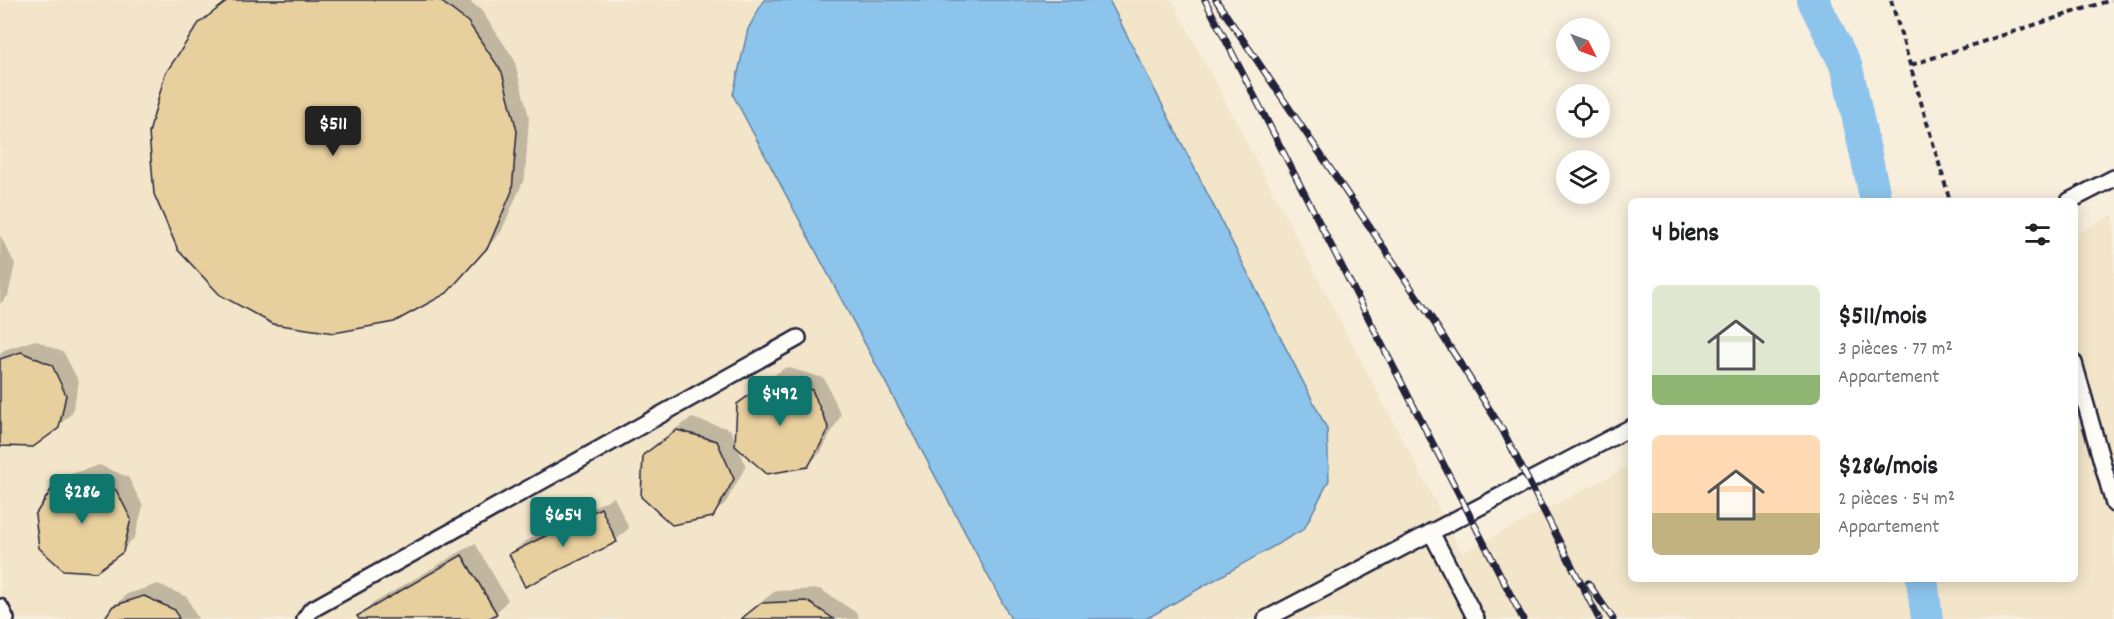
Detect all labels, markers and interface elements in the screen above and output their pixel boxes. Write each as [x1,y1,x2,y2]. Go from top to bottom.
north arrow [1556,18,1610,72]
map controls [1556,18,1610,204]
button: locate [1556,84,1610,138]
pin: $511 [297,106,369,157]
text: $511 [319,111,347,139]
button: layers [1556,150,1610,204]
text: 4 biens [1652,216,1719,253]
icon: filters [2021,218,2054,251]
text: $511/mois [1838,299,1927,336]
icon: home [1700,309,1772,381]
text: 3 pièces · 77 m² [1838,336,1953,364]
text: Appartement [1838,364,1940,392]
pin: $492 [744,376,816,427]
text: $492 [762,381,798,409]
text: $286/mois [1838,449,1938,486]
icon: home [1700,459,1772,531]
pin: $286 [46,474,118,525]
text: $286 [64,479,100,507]
text: 2 pièces · 54 m² [1838,486,1955,514]
pin: $654 [527,497,599,548]
text: $654 [544,502,582,530]
text: Appartement [1838,514,1940,542]

